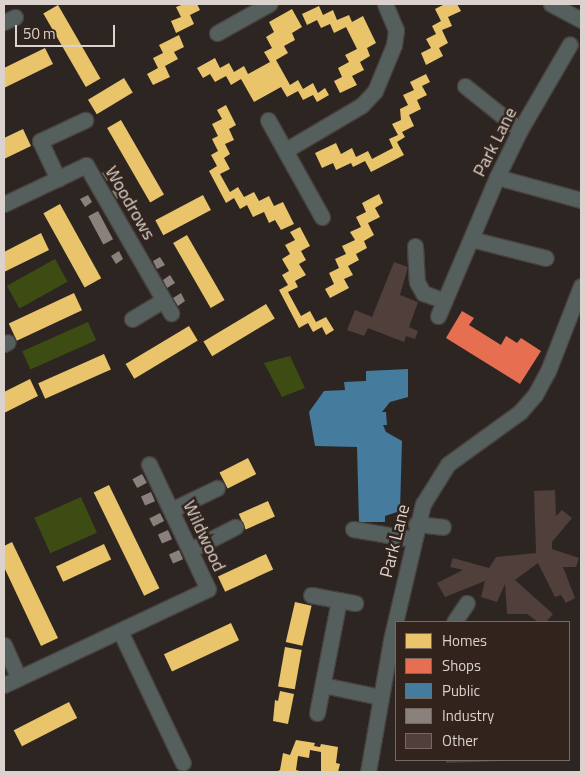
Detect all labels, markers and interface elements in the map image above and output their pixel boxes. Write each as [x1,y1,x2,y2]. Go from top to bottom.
scale bar [18,15,118,47]
text: 50 m [23,22,56,45]
street label: Park Lane [468,104,522,180]
street label: Woodrows [100,162,160,244]
street label: Wildwood [178,497,230,575]
street label: Park Lane [375,502,415,580]
legend [395,621,570,761]
text: Homes [442,629,487,652]
text: Shops [442,654,481,677]
text: Public [442,679,480,702]
text: Industry [442,704,494,727]
text: Other [442,729,478,752]

